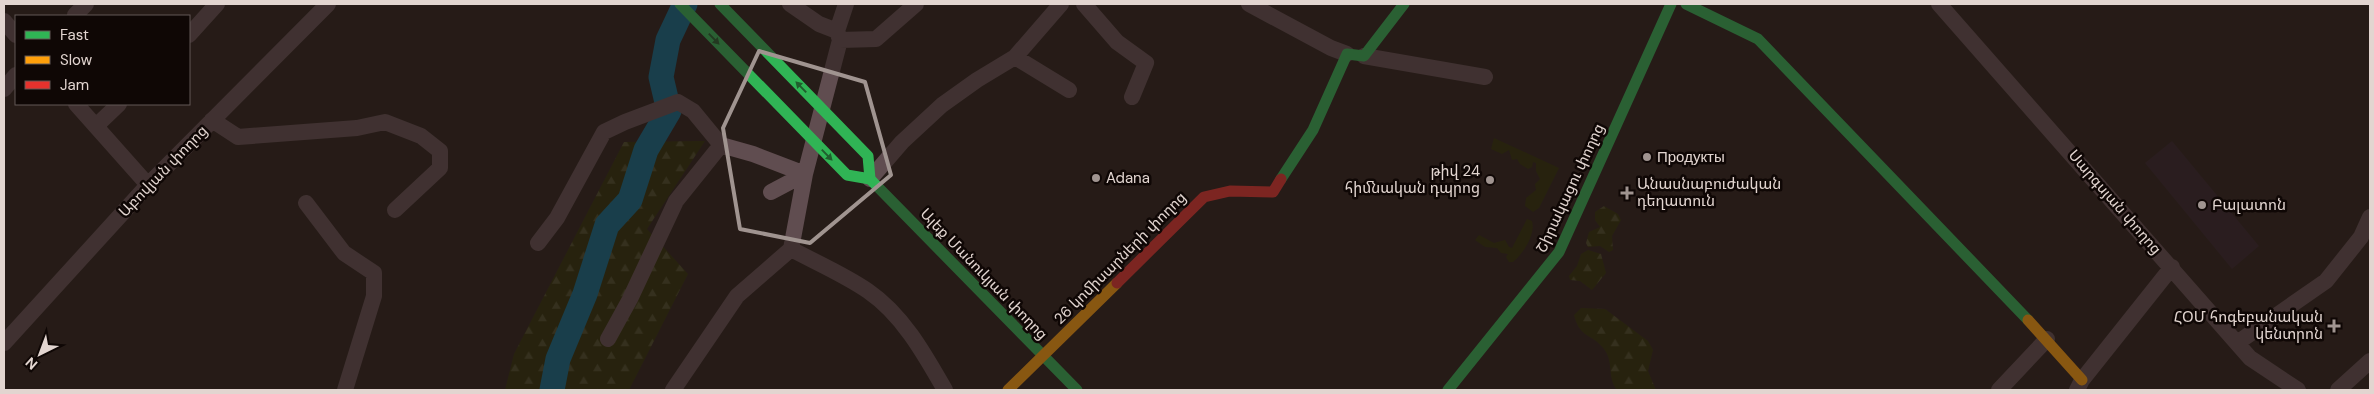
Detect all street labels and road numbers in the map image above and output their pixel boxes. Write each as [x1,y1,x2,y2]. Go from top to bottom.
street label: Շիրակացու փողոց [1531,120,1609,256]
street label: Աբովյան փողոց [114,121,212,221]
street label: Սարգսյան փողոց [2064,145,2166,259]
street label: 26 կոմիսարների փողոց [1050,188,1190,328]
street label: Ալեք Մանուկյան փողոց [916,204,1052,344]

